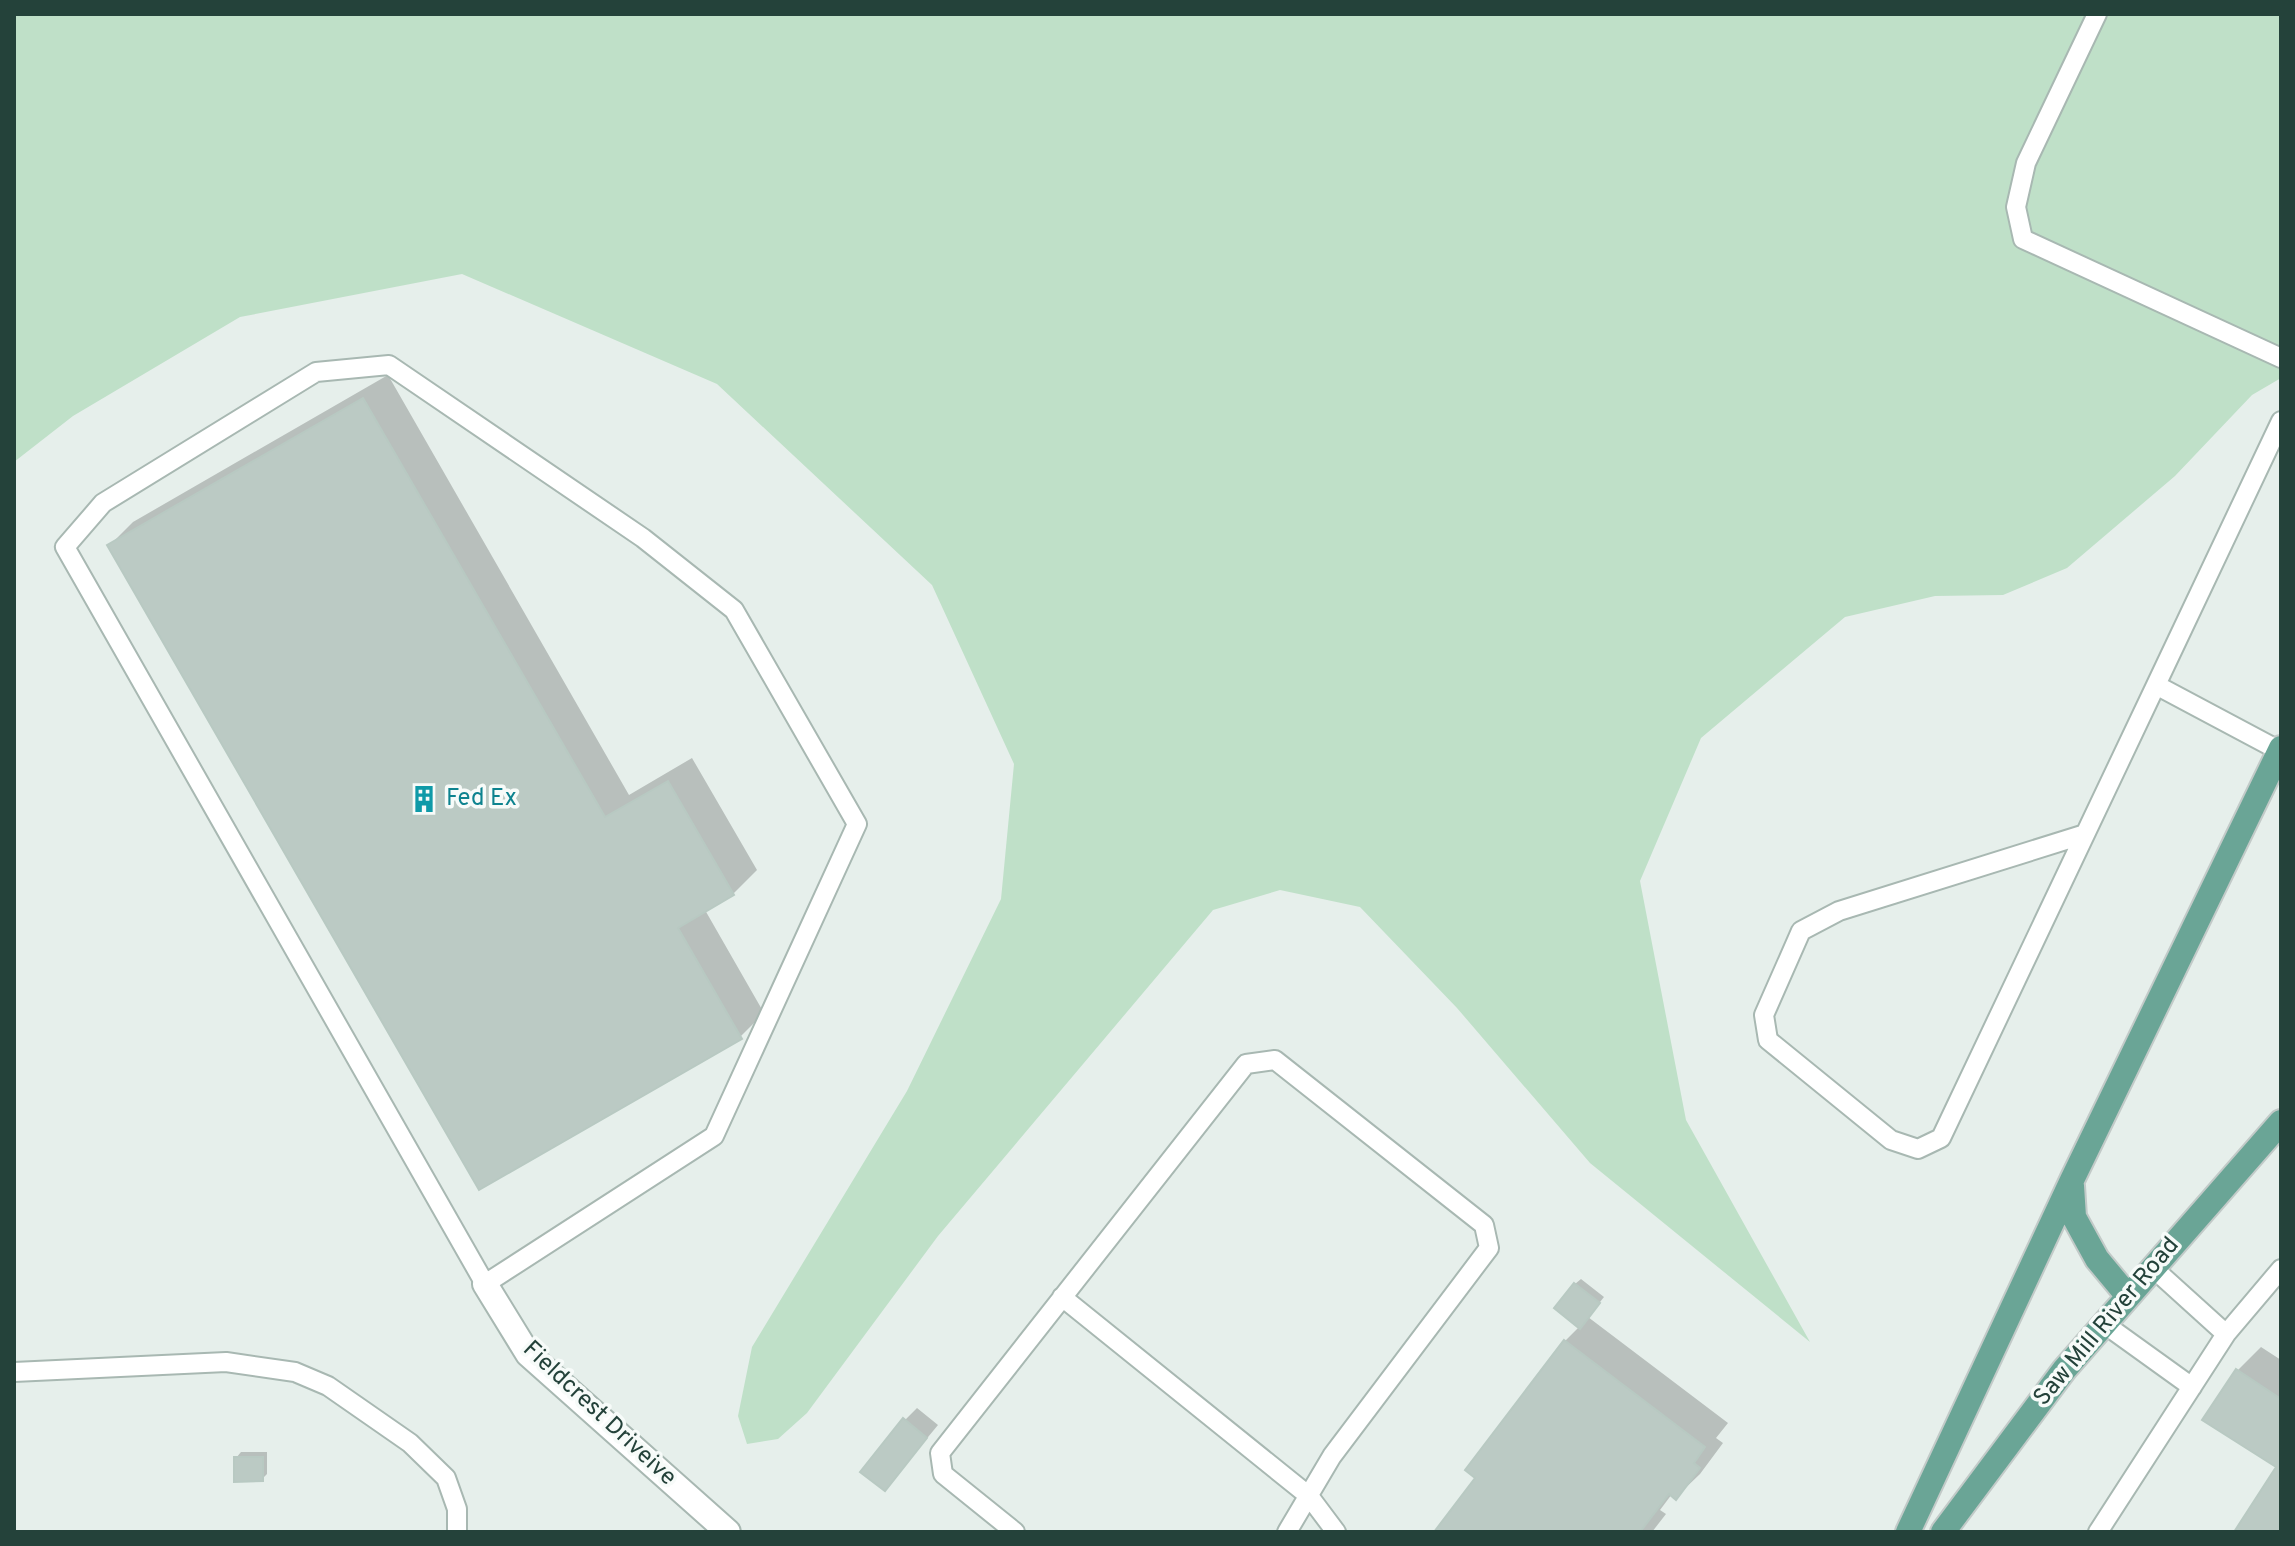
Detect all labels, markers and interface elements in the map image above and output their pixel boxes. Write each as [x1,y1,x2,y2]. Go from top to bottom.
building icon: Fed Ex [409,784,439,814]
place label: Fed Ex [446,784,517,814]
street label: Saw Mill River Road [2028,1232,2186,1412]
street label: Fieldcrest Driveive [516,1335,682,1493]

